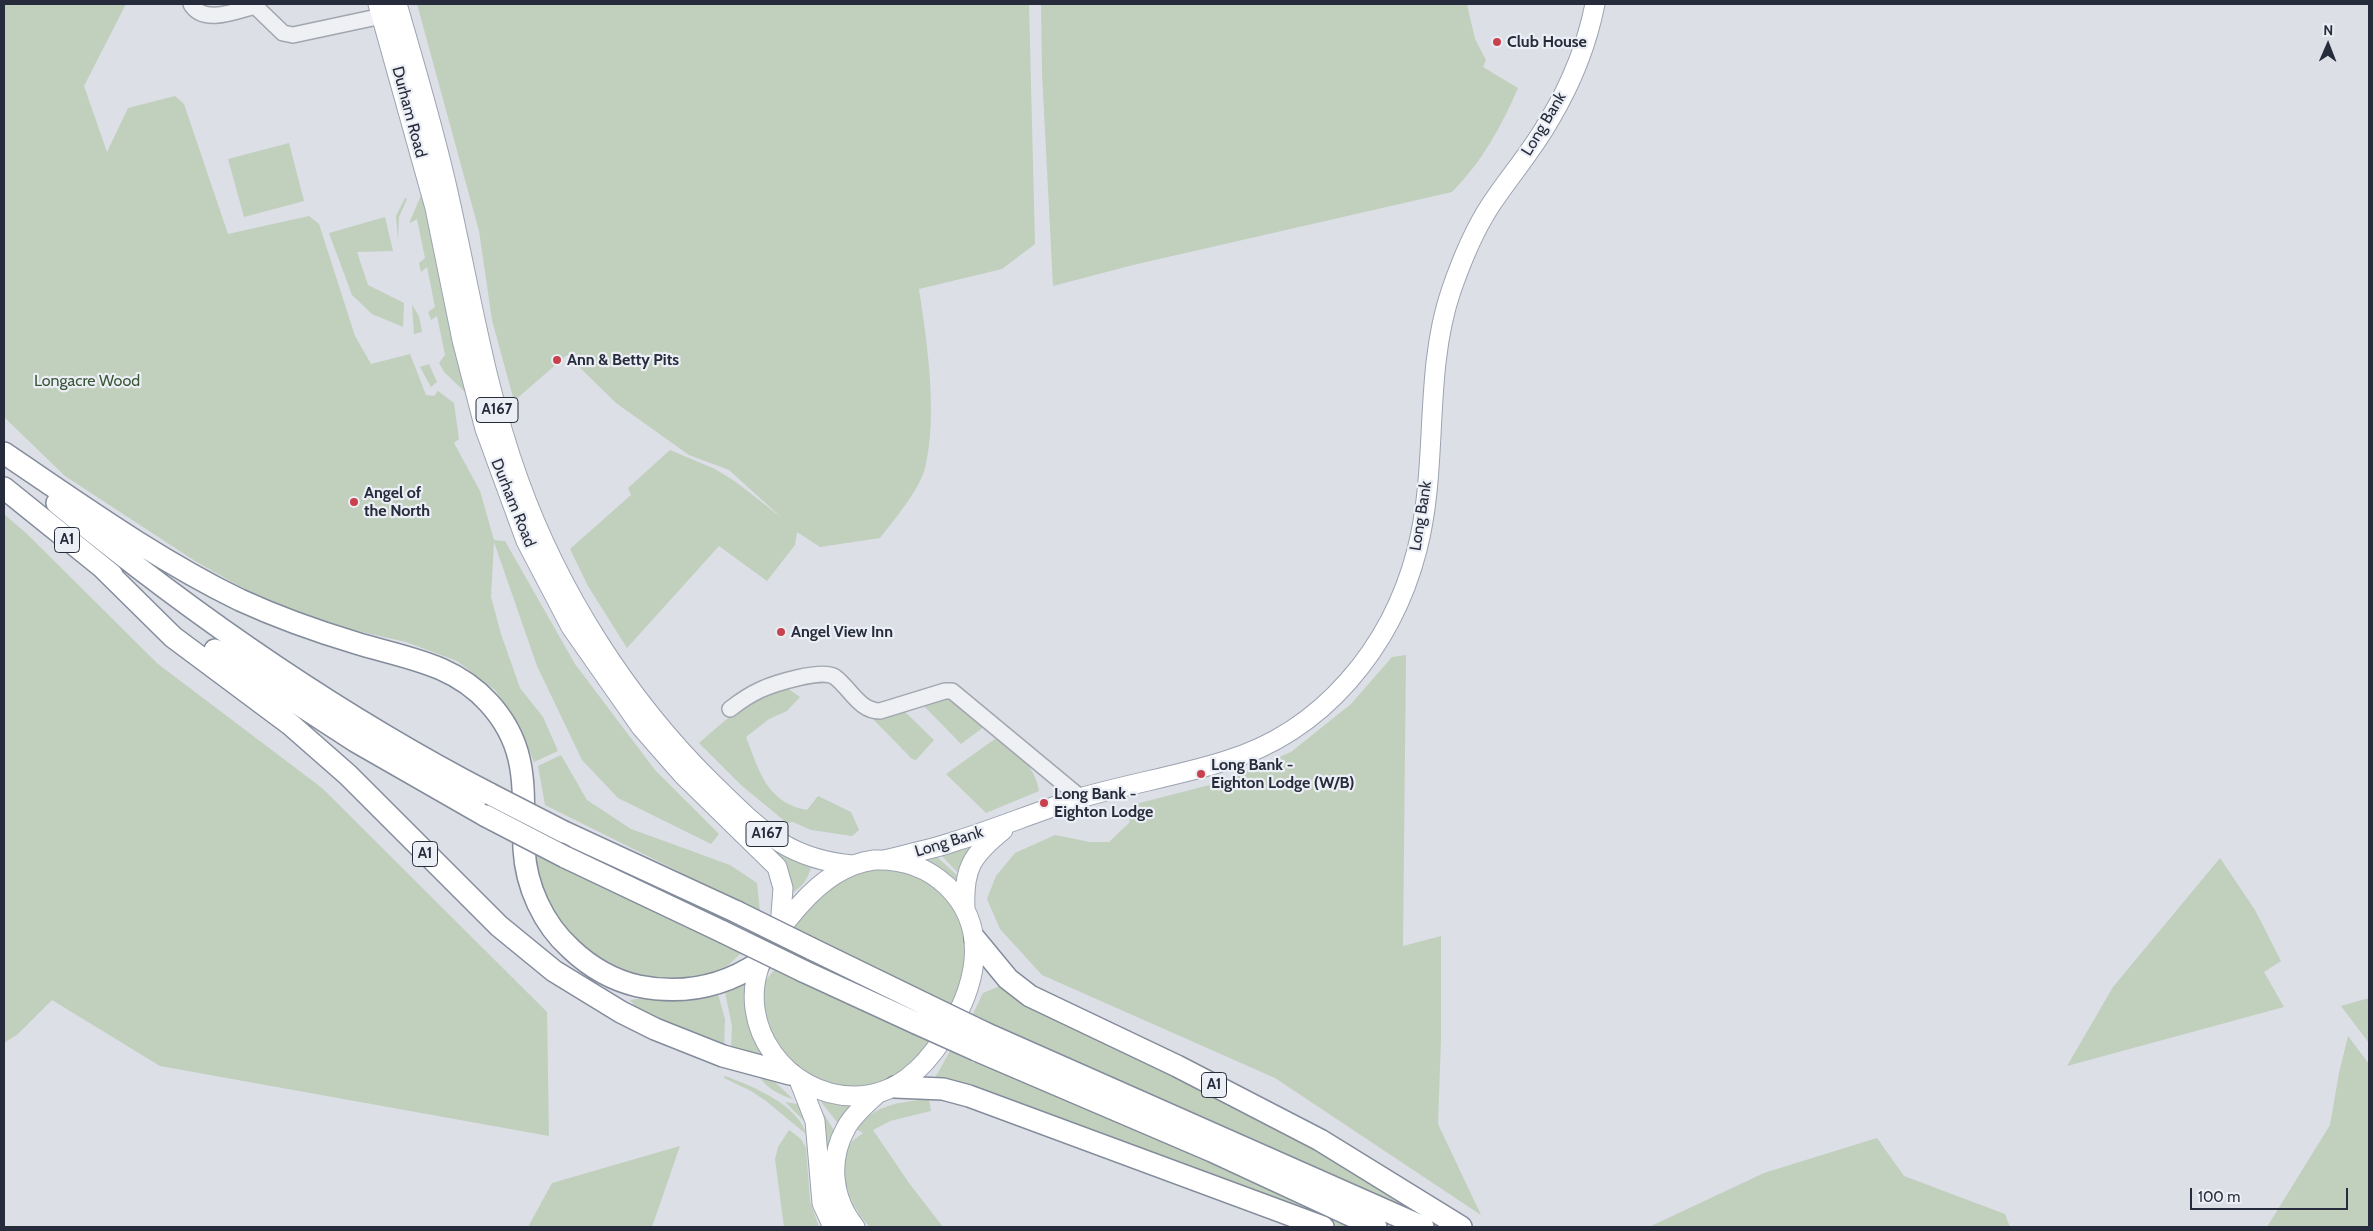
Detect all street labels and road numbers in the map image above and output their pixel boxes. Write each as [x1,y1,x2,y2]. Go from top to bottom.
street label: Durham Road [388,64,430,160]
street label: Long Bank [1518,89,1570,159]
road number: A167 [476,398,518,422]
street label: Durham Road [487,456,539,550]
street label: Long Bank [1406,480,1436,552]
road number: A1 [54,528,80,552]
road number: A167 [746,822,788,846]
street label: Long Bank [912,823,986,861]
road number: A1 [412,842,438,866]
road number: A1 [1202,1072,1226,1098]

